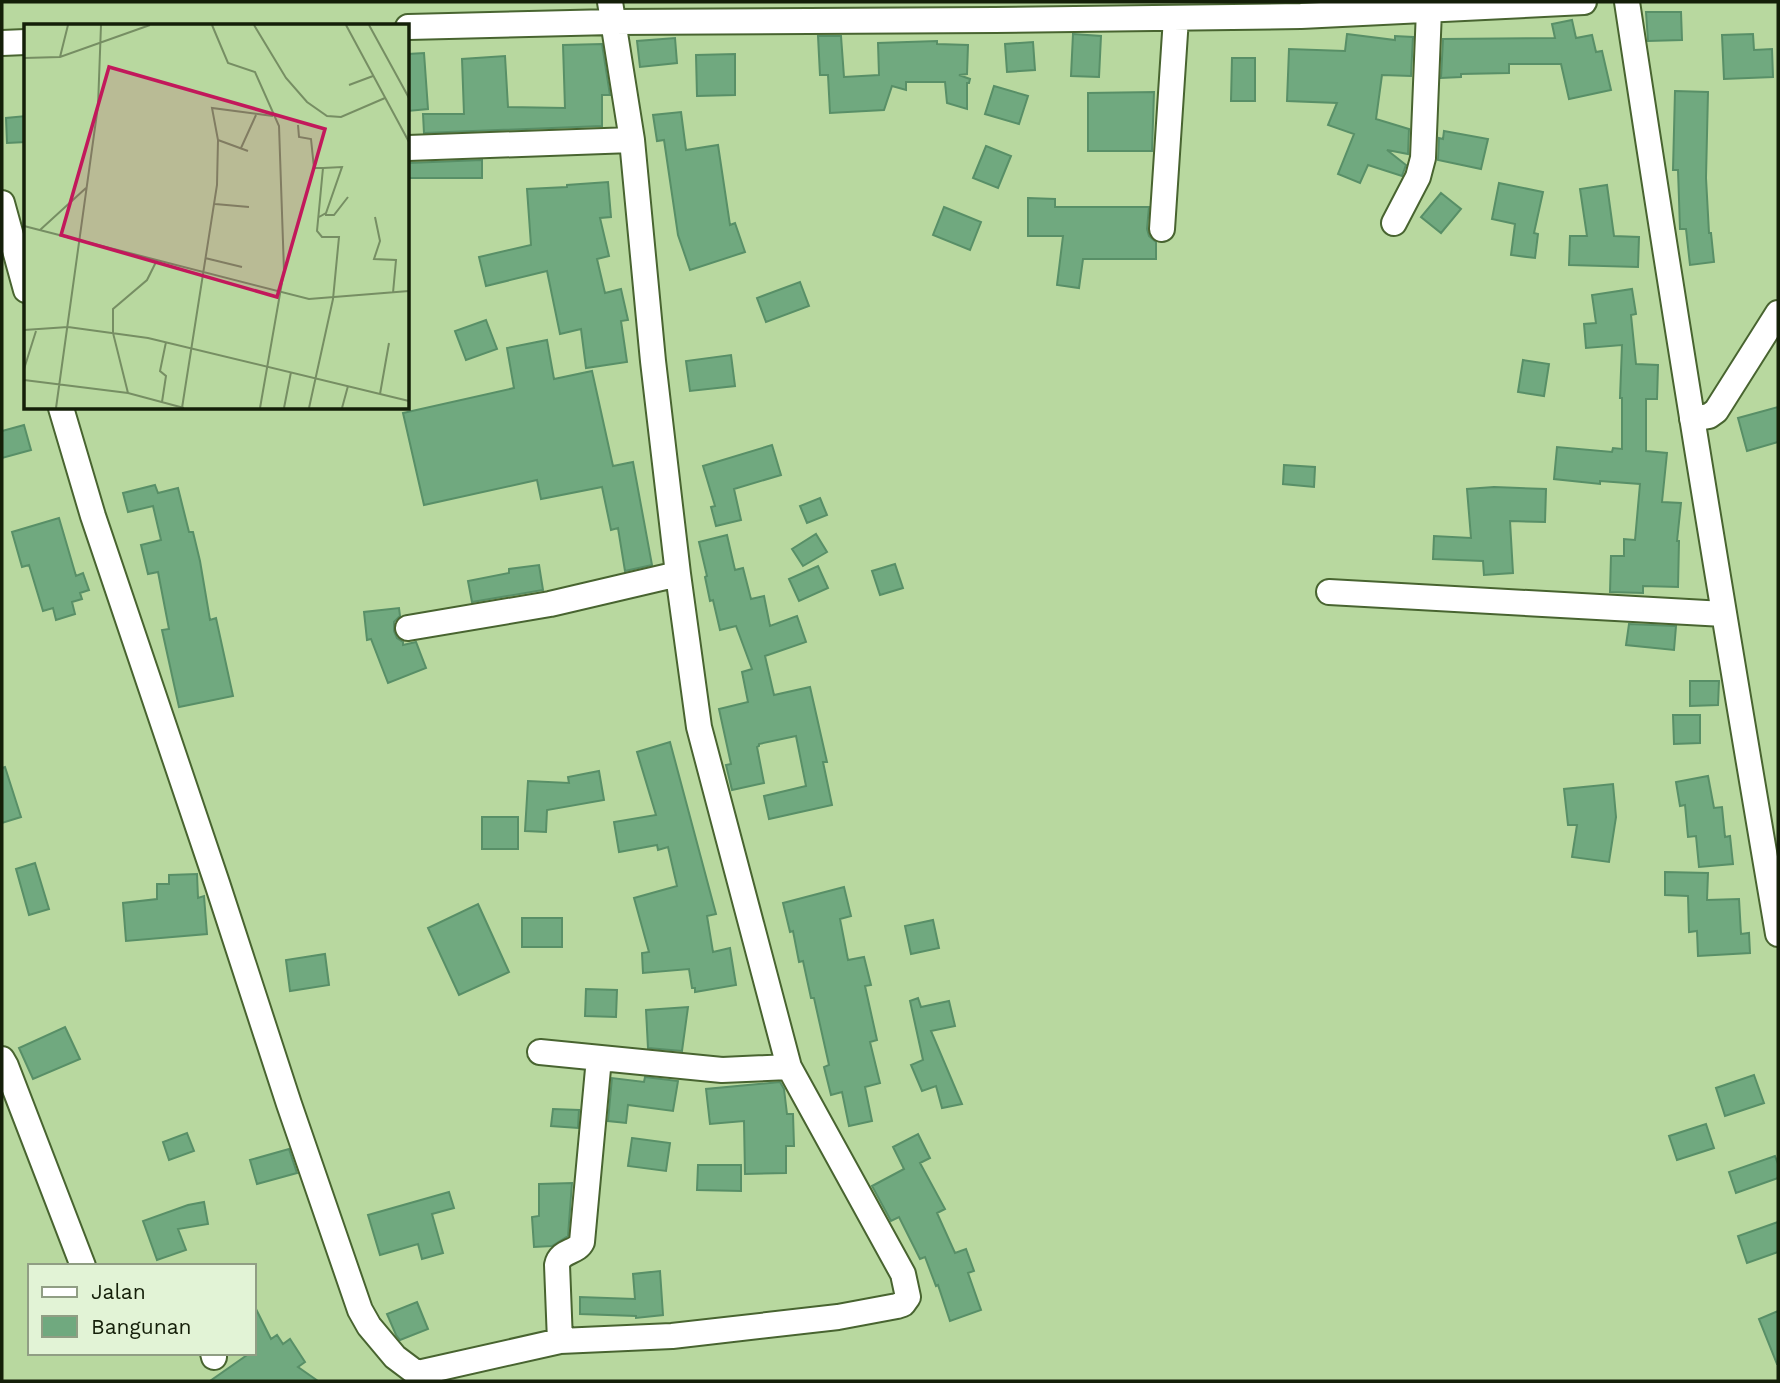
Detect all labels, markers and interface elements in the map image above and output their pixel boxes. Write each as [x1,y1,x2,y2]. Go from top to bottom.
inset map [24,24,410,410]
legend [28,1264,256,1355]
text: Jalan [91,1279,146,1304]
text: Bangunan [91,1314,192,1339]

